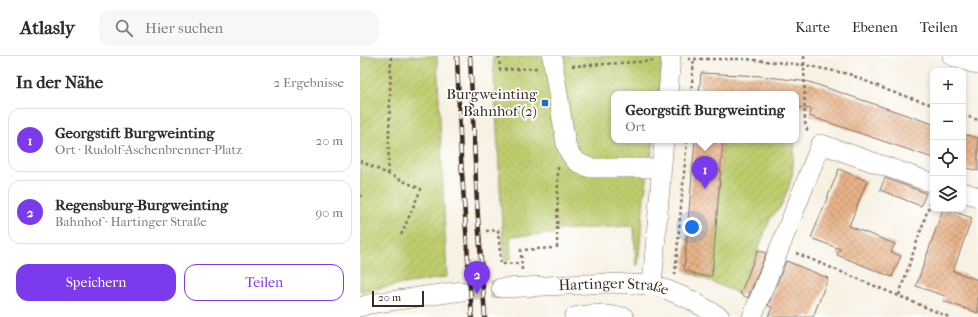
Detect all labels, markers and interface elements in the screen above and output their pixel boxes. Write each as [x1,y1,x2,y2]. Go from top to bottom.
search box [99,10,379,46]
text: Atlasly [20,17,75,39]
icon: search [113,17,135,39]
text: Hier suchen [145,19,223,37]
text: Karte [795,19,830,36]
text: Ebenen [852,19,898,36]
text: Teilen [920,19,958,36]
map controls [930,68,966,212]
button: + [930,68,966,104]
text: In der Nähe [16,72,103,92]
text: 2 Ergebnisse [274,75,344,90]
place label: Burgweinting Bahnhof (2) [446,85,538,120]
popup [611,91,799,143]
marker: Burgweinting Bahnhof (2) [540,98,550,108]
text: Georgstift Burgweinting [625,101,785,119]
button: − [930,104,966,140]
text: Ort [625,119,646,134]
text: Georgstift Burgweinting [55,124,214,142]
text: 1 [28,133,32,148]
text: 20 m [316,133,343,148]
button: locate [930,140,966,176]
text: Ort · Rudolf-Aschenbrenner-Platz [55,142,242,157]
pin: 1 [692,156,718,189]
button: layers [930,176,966,212]
text: Regensburg-Burgweinting [55,196,228,214]
text: 2 [27,205,33,220]
text: 90 m [315,205,343,220]
text: Bahnhof · Hartinger Straße [55,214,207,229]
your location [682,217,702,237]
pin: 2 [464,261,490,294]
button: Speichern [16,264,176,301]
button: Teilen [184,264,344,301]
street label: Hartinger Straße [558,274,672,299]
scale bar [372,289,424,308]
text: 20 m [378,291,401,304]

